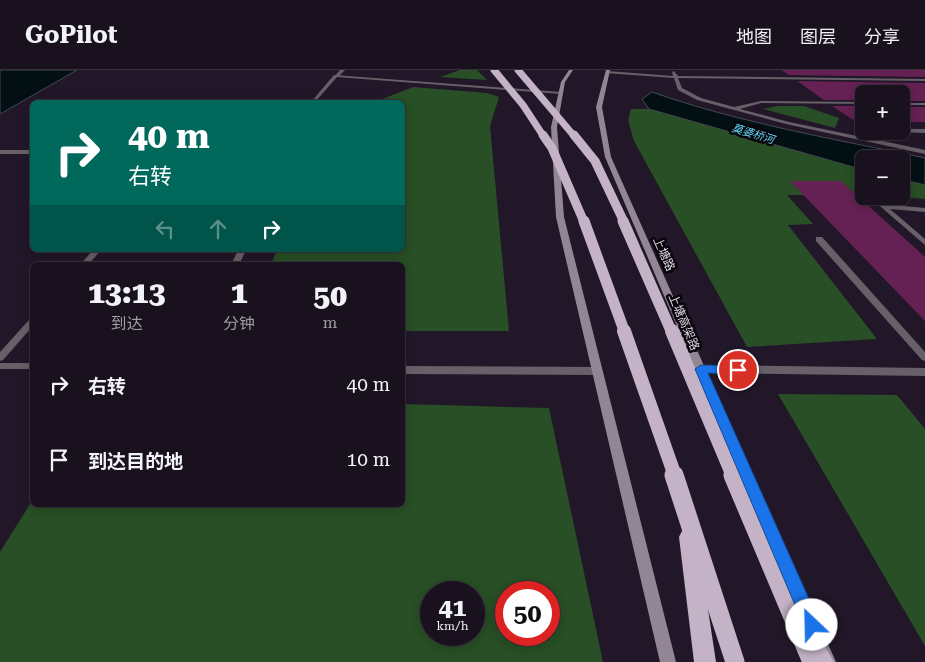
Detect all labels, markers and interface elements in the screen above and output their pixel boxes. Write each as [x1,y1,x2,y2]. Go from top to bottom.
text: GoPilot [25,21,117,49]
text: 地图 [736,26,772,47]
text: 图层 [800,26,836,47]
text: 分享 [864,26,900,47]
map controls [855,85,910,205]
button: + [855,85,910,140]
text: 40 m [128,116,210,157]
icon: right [45,120,110,185]
water label: 莫婆桥河 [730,121,778,147]
button: − [855,150,910,205]
text: 右转 [128,164,172,189]
icon: left [151,215,179,243]
icon: ahead [204,215,232,243]
icon: right [257,215,285,243]
street label: 上塘路 [650,235,678,273]
text: 13:13 [88,275,165,310]
text: 1 [231,275,248,310]
text: 50 [313,278,347,313]
street label: 上塘高架路 [666,292,702,352]
text: m [323,313,337,332]
text: 到达 [111,314,143,333]
text: 分钟 [223,314,255,333]
pin [717,349,759,391]
icon: arrive [724,356,752,384]
icon: right [45,371,73,399]
text: 40 m [347,373,390,396]
text: 右转 [88,375,126,398]
icon: arrive [45,446,73,474]
text: 10 m [347,448,390,471]
text: 到达目的地 [88,450,183,473]
speed limit sign: 50 [495,581,560,646]
text: 41 [438,593,467,622]
position arrow [785,598,837,650]
text: km/h [436,619,469,633]

